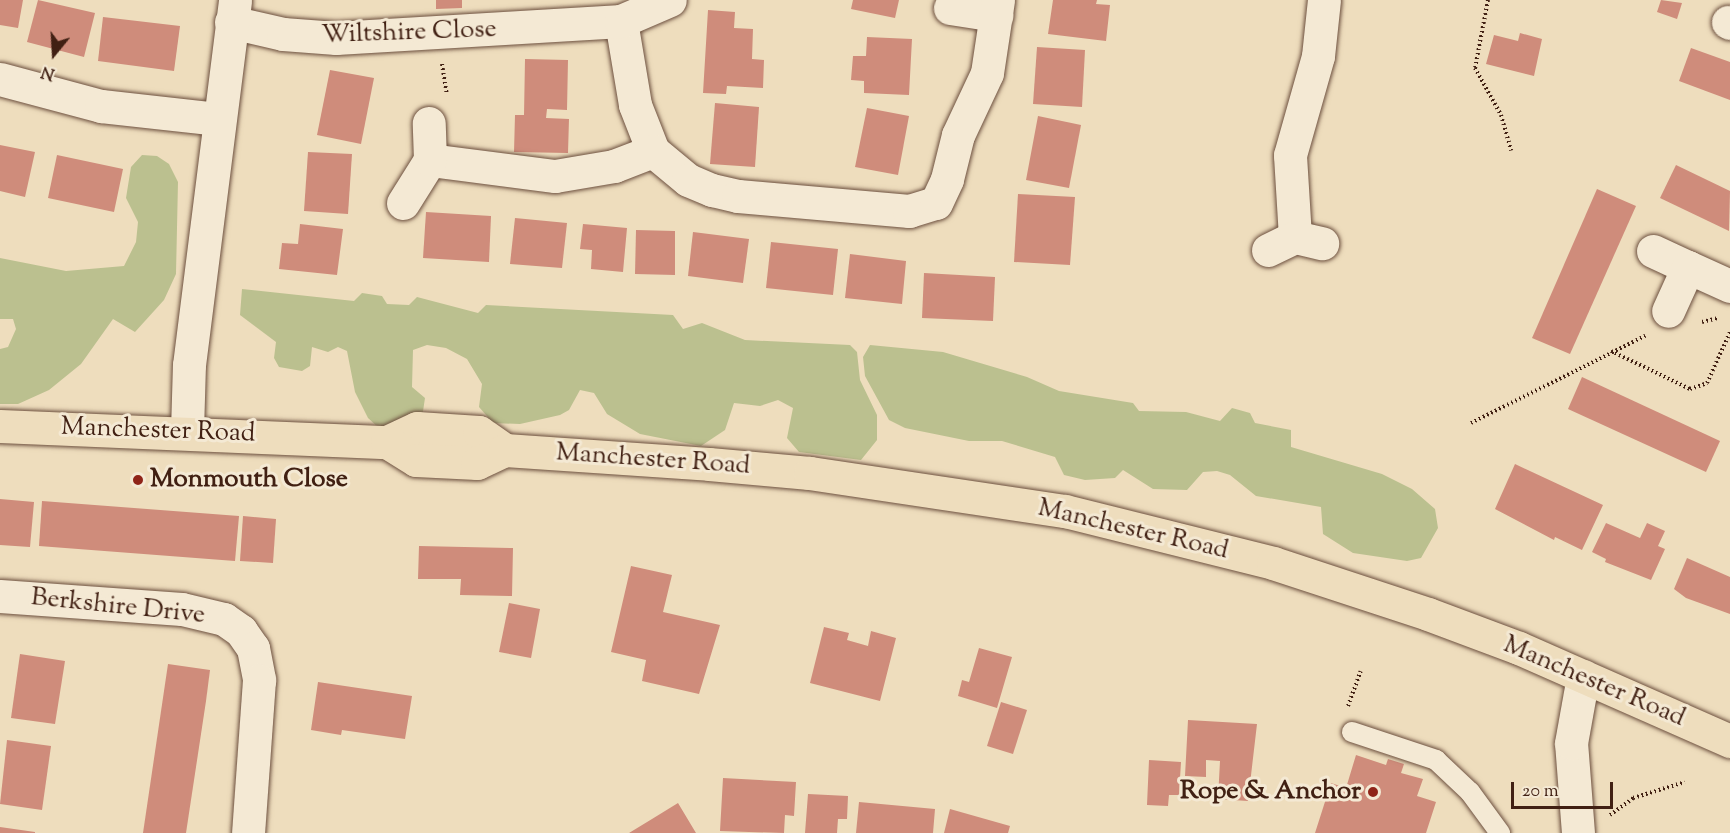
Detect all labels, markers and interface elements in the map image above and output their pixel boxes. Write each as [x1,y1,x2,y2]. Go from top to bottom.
street label: Wiltshire Close [321,14,497,52]
north arrow [24,24,84,84]
text: N [39,59,58,85]
street label: Manchester Road [60,412,256,450]
street label: Manchester Road [555,438,751,482]
place label: Monmouth Close [150,464,348,496]
marker: Monmouth Close [131,473,145,487]
street label: Manchester Road [1035,493,1231,567]
street label: Berkshire Drive [29,582,207,632]
street label: Manchester Road [1498,630,1690,734]
scale bar [1514,770,1616,808]
place label: Rope & Anchor [1180,776,1361,808]
text: 20 m [1522,779,1559,805]
marker: Rope & Anchor [1366,785,1380,799]

